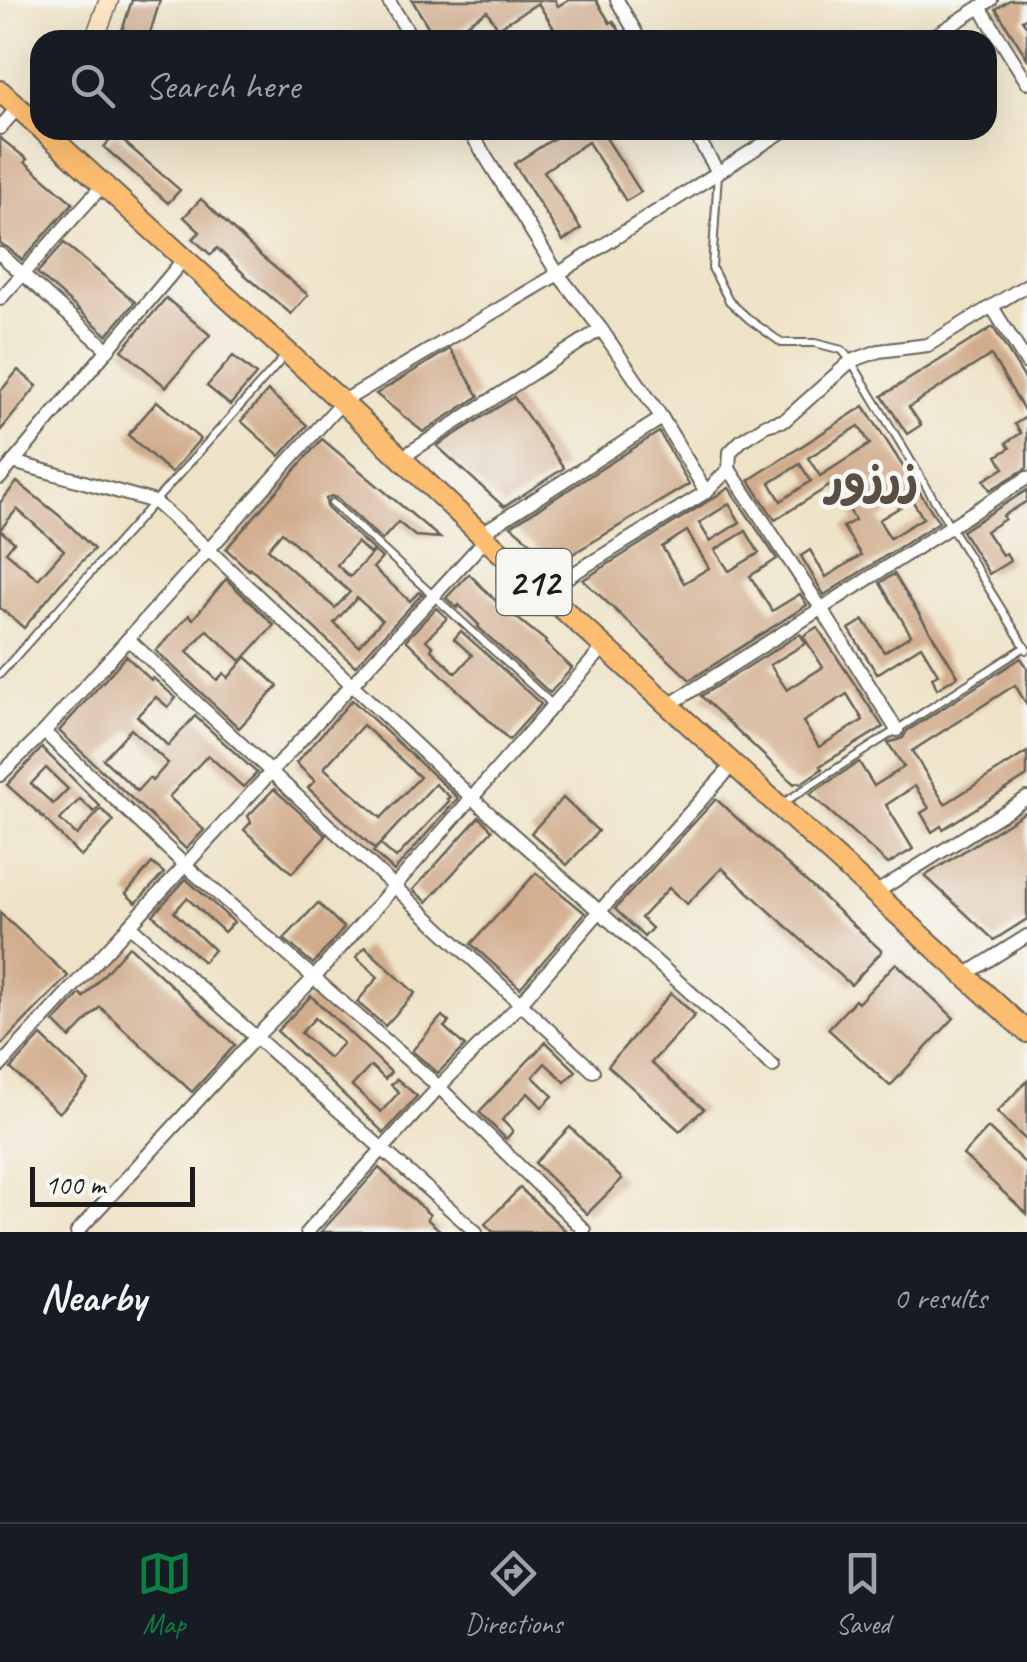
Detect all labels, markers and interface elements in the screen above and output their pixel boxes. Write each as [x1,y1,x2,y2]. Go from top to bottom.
search box [30,30,997,140]
icon: search [65,58,120,113]
text: Search here [145,62,300,109]
district label: زرزور [823,451,918,508]
road number: 212 [496,549,572,615]
scale bar [30,1162,195,1206]
text: 100 m [45,1167,105,1202]
text: Nearby [40,1271,146,1324]
text: 0 results [893,1277,987,1318]
tab: Map [137,1546,192,1641]
tab: Directions [465,1546,562,1641]
tab: Saved [835,1546,890,1641]

